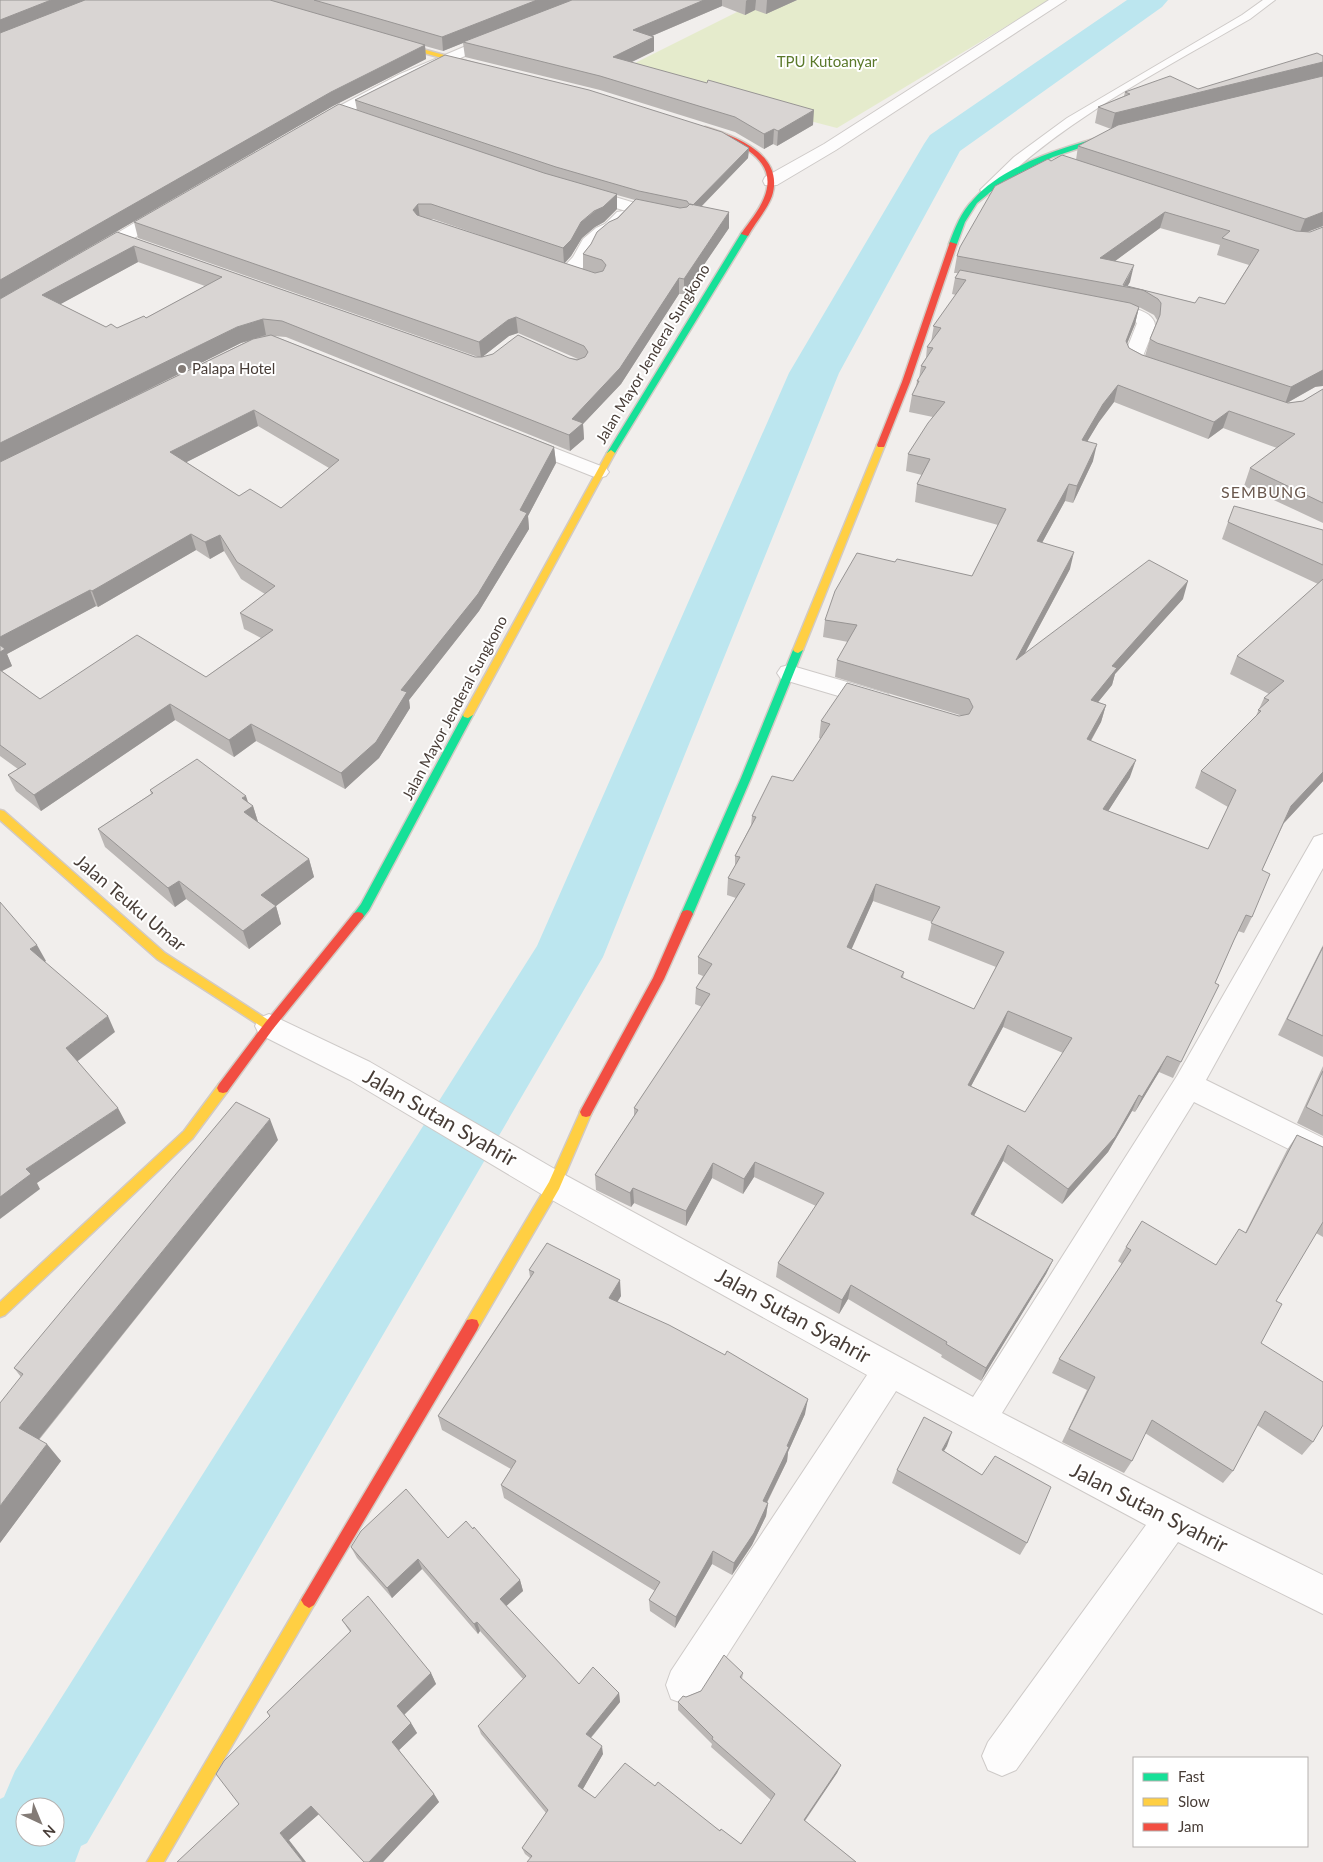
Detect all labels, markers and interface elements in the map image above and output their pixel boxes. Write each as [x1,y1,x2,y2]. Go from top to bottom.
park label: TPU Kutoanyar [777,52,878,70]
street label: Jalan Mayor Jenderal Sungkono [591,260,713,446]
place label: Palapa Hotel [192,359,275,377]
marker: Palapa Hotel [176,363,188,375]
district label: SEMBUNG [1221,482,1307,501]
street label: Jalan Mayor Jenderal Sungkono [398,612,510,803]
street label: Jalan Teuku Umar [71,849,191,955]
street label: Jalan Sutan Syahrir [359,1063,522,1171]
street label: Jalan Sutan Syahrir [712,1262,876,1368]
street label: Jalan Sutan Syahrir [1067,1456,1233,1557]
legend [1133,1757,1308,1847]
text: Fast [1178,1767,1205,1785]
text: Slow [1178,1792,1210,1810]
north arrow [15,1797,65,1847]
text: Jam [1178,1817,1204,1835]
text: N [40,1822,59,1842]

